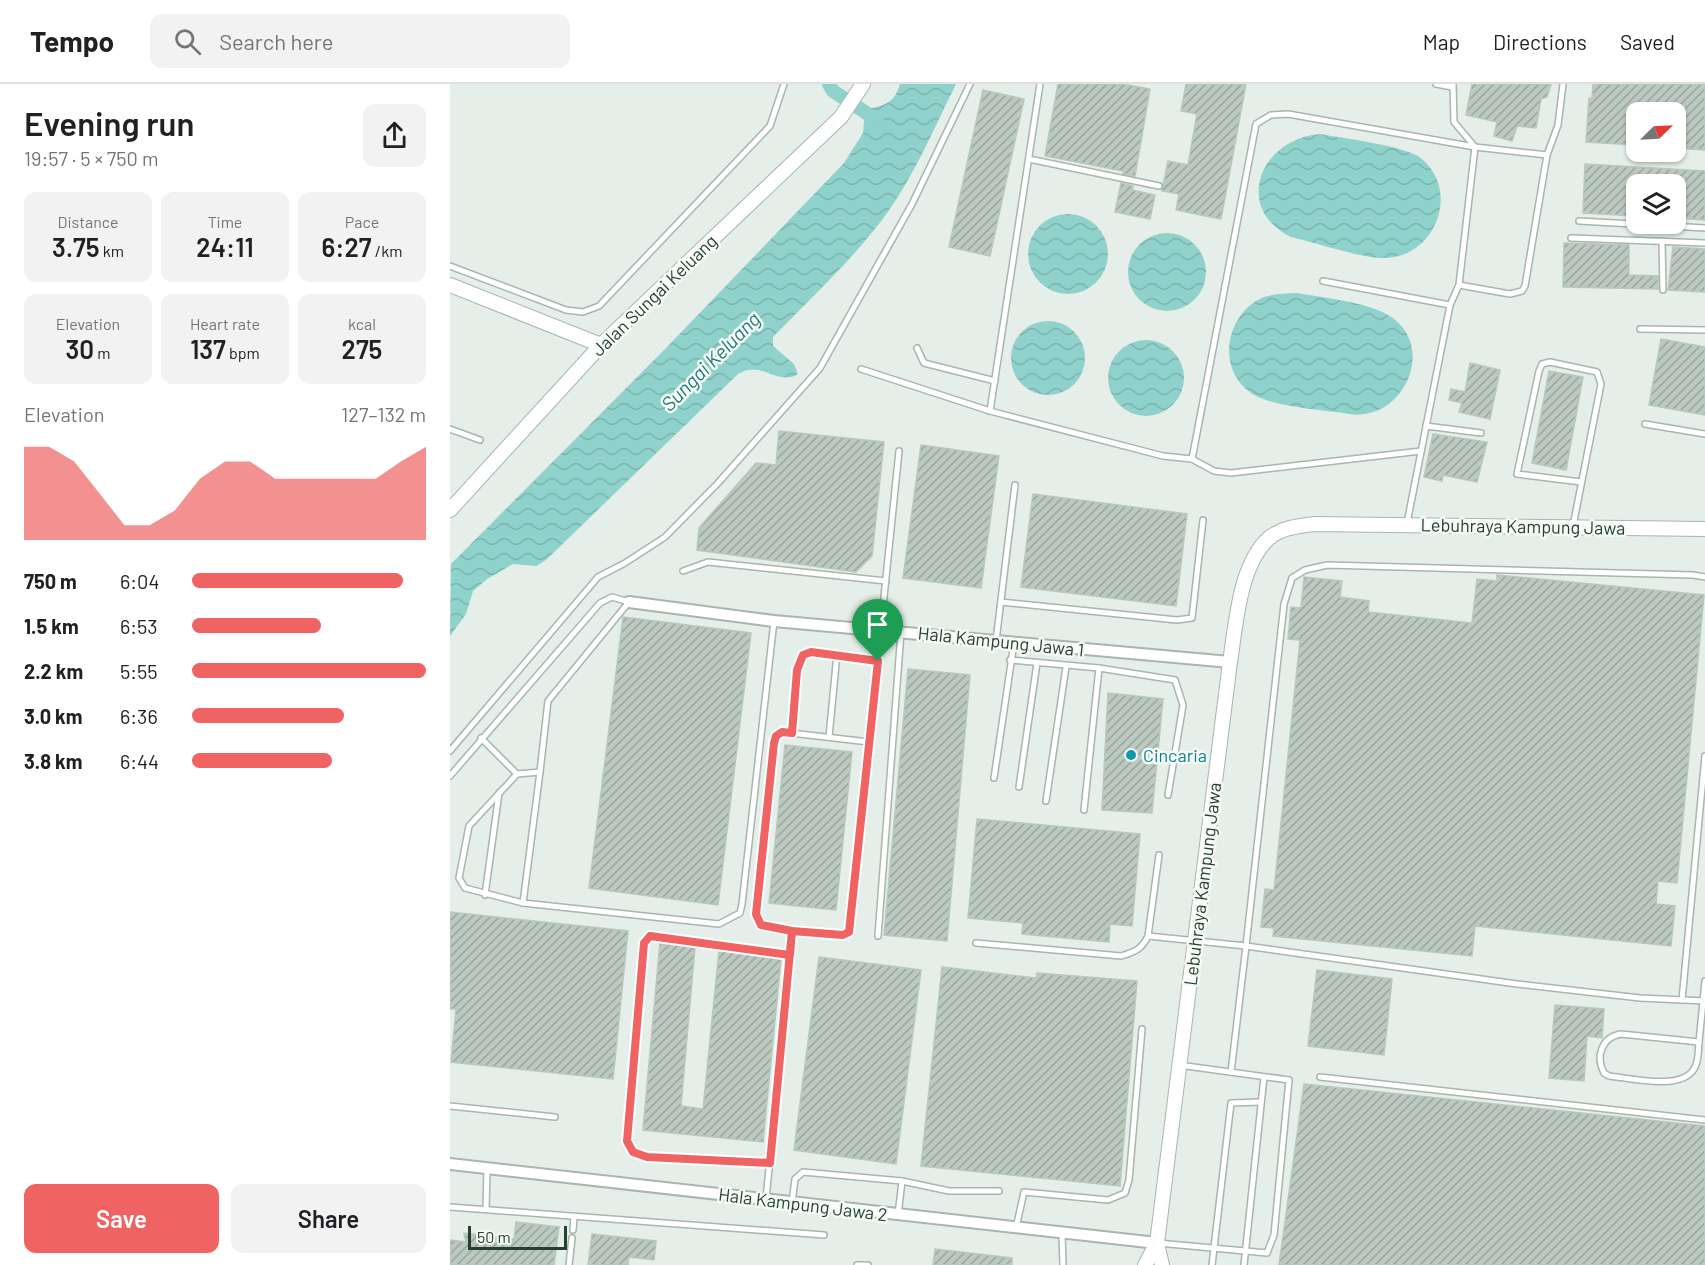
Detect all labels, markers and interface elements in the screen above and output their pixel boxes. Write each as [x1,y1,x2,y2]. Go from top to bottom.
search box [150,14,570,68]
text: Tempo [30,24,114,58]
icon: search [171,25,204,58]
text: Search here [219,28,333,54]
text: Map [1423,29,1460,54]
text: Directions [1493,29,1587,54]
text: Saved [1620,29,1675,54]
north arrow [1626,102,1686,162]
map controls [1626,102,1686,234]
text: Evening run [24,103,194,143]
button: share [363,104,426,167]
text: 19:57 · 5 × 750 m [24,146,158,170]
button: layers [1626,174,1686,234]
text: Distance [58,212,118,231]
text: Time [208,212,242,231]
text: Pace [345,212,379,231]
street label: Jalan Sungai Keluang [587,230,721,360]
text: 3.75 [52,231,99,262]
text: 24:11 [196,231,254,262]
text: 6:27 [322,231,372,262]
text: km [99,241,124,260]
text: /km [372,241,402,260]
water label: Sungai Keluang [655,306,765,416]
text: Elevation [56,314,120,333]
text: Heart rate [190,314,260,333]
text: kcal [348,314,376,333]
text: 30 [65,333,94,364]
text: 137 [190,333,226,364]
text: 275 [342,333,382,364]
text: m [94,343,111,362]
text: bpm [226,343,260,362]
text: Elevation [24,402,105,426]
text: 127–132 m [341,402,426,426]
street label: Lebuhraya Kampung Jawa [1421,513,1625,539]
text: 750 m [24,569,77,593]
text: 6:04 [120,569,159,593]
pin [852,599,903,661]
icon: arrive [861,608,894,641]
text: 1.5 km [24,614,79,638]
text: 6:53 [120,614,158,638]
street label: Hala Kampung Jawa 1 [917,621,1085,661]
text: 2.2 km [24,659,83,683]
text: 5:55 [120,659,158,683]
text: 3.0 km [24,704,82,728]
text: 6:36 [120,704,158,728]
place label: Cincaria [1143,744,1207,766]
marker: Cincaria [1124,748,1138,762]
text: 3.8 km [24,749,82,773]
text: 6:44 [120,749,159,773]
street label: Lebuhraya Kampung Jawa [1179,781,1225,987]
street label: Hala Kampung Jawa 2 [717,1183,889,1225]
button: Save [24,1184,219,1253]
button: Share [231,1184,426,1253]
scale bar [468,1223,567,1250]
text: 50 m [477,1227,511,1246]

